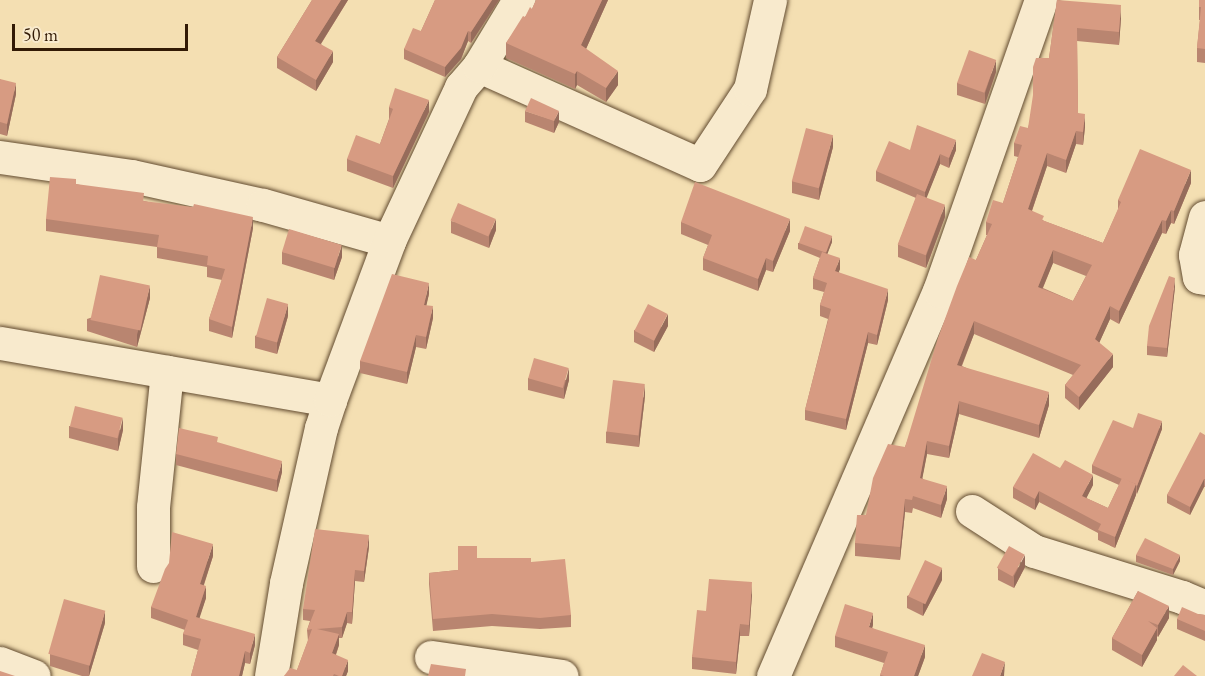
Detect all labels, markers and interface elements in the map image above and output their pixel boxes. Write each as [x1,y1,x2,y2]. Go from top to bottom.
scale bar [15,12,190,50]
text: 50 m [23,23,58,46]

